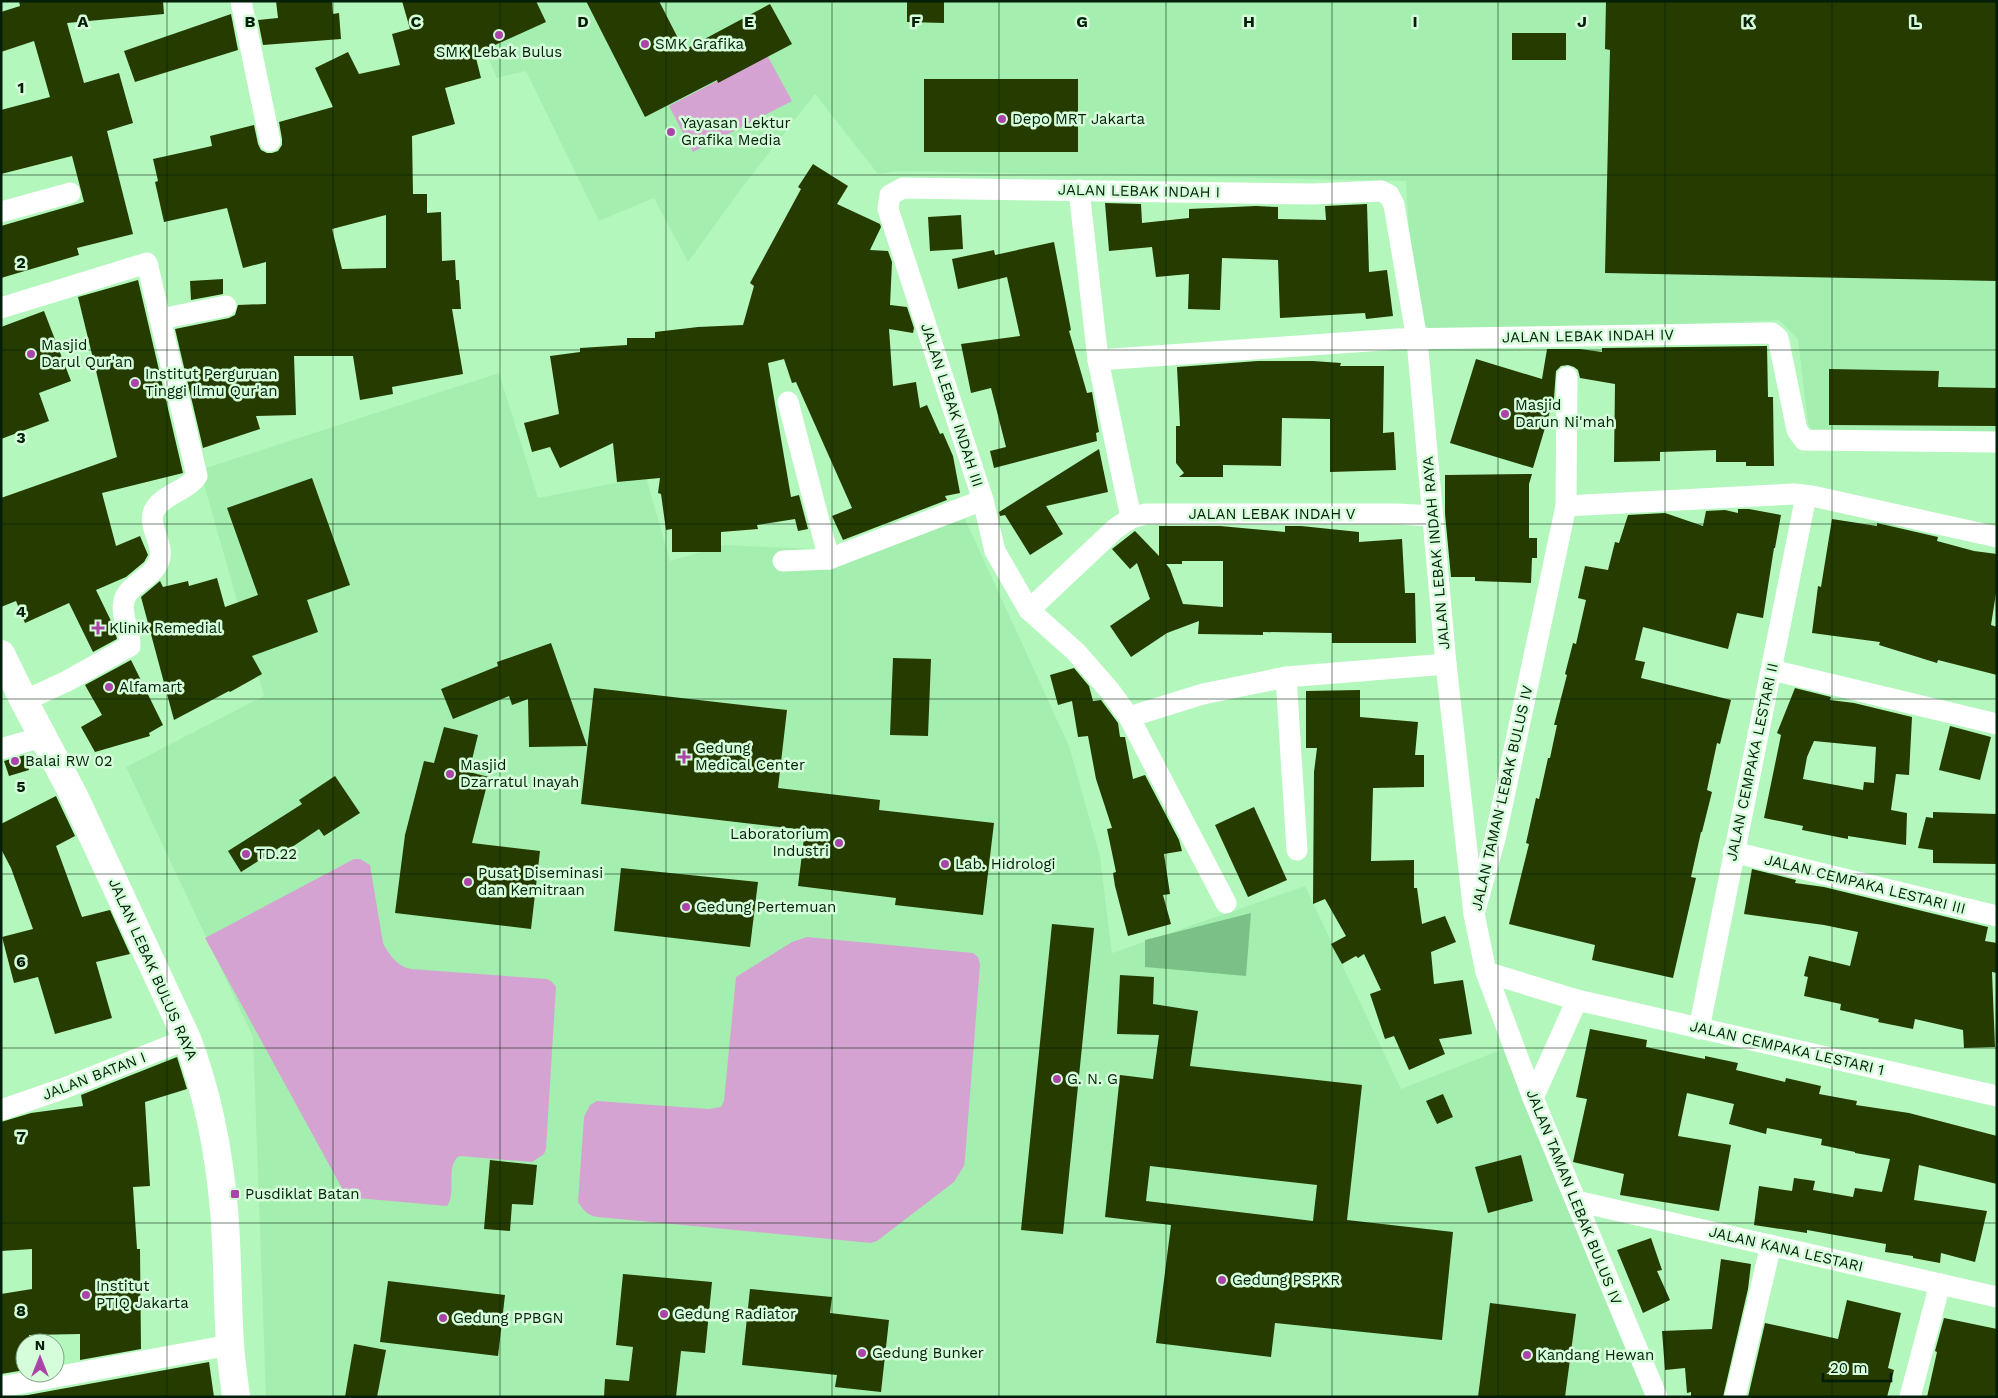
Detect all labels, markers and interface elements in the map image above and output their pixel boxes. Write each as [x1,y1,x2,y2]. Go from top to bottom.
text: A [78,12,89,31]
text: B [245,12,256,31]
text: C [411,12,422,31]
text: D [577,12,589,31]
text: E [744,12,754,31]
text: F [911,12,921,31]
text: G [1076,12,1088,31]
text: H [1243,12,1255,31]
text: I [1412,12,1418,31]
text: J [1577,12,1587,31]
text: K [1742,12,1754,31]
text: L [1910,12,1920,31]
marker: SMK Lebak Bulus [493,29,505,41]
place label: SMK Grafika [655,35,745,53]
marker: SMK Grafika [639,38,651,50]
place label: SMK Lebak Bulus [436,43,562,61]
text: 1 [18,78,24,97]
place label: Depo MRT Jakarta [1012,110,1145,128]
marker: Depo MRT Jakarta [996,113,1008,125]
place label: Yayasan Lektur Grafika Media [681,114,791,149]
marker: Yayasan Lektur Grafika Media [665,126,677,138]
street label: JALAN LEBAK INDAH I [1058,181,1220,201]
text: 2 [16,253,26,272]
street label: JALAN LEBAK INDAH III [917,321,987,489]
street label: JALAN LEBAK INDAH IV [1502,325,1674,346]
place label: Masjid Darul Qur'an [41,336,133,371]
marker: Masjid Darul Qur'an [25,348,37,360]
place label: Institut Perguruan Tinggi Ilmu Qur'an [145,365,278,400]
marker: Institut Perguruan Tinggi Ilmu Qur'an [129,377,141,389]
place label: Masjid Darun Ni'mah [1515,396,1615,431]
marker: Masjid Darun Ni'mah [1499,408,1511,420]
text: 3 [16,428,26,447]
street label: JALAN LEBAK INDAH RAYA [1419,455,1453,651]
street label: JALAN LEBAK INDAH V [1188,505,1356,523]
text: 4 [16,602,26,621]
place label: Klinik Remedial [109,619,222,637]
marker: Klinik Remedial [91,621,105,635]
street label: JALAN CEMPAKA LESTARI II [1722,661,1782,863]
place label: Alfamart [119,678,183,696]
marker: Alfamart [103,681,115,693]
street label: JALAN TAMAN LEBAK BULUS IV [1467,683,1537,912]
place label: Gedung Medical Center [695,739,805,774]
marker: Gedung Medical Center [677,750,691,764]
place label: Balai RW 02 [25,752,113,770]
marker: Balai RW 02 [9,755,21,767]
place label: Masjid Dzarratul Inayah [460,756,579,791]
marker: Masjid Dzarratul Inayah [444,768,456,780]
text: 5 [16,777,26,796]
place label: Laboratorium Industri [730,825,829,860]
marker: Laboratorium Industri [833,837,845,849]
place label: TD.22 [256,845,297,863]
marker: TD.22 [240,848,252,860]
street label: JALAN CEMPAKA LESTARI III [1763,850,1967,918]
place label: Lab. Hidrologi [955,855,1056,873]
marker: Lab. Hidrologi [939,858,951,870]
place label: Pusat Diseminasi dan Kemitraan [478,864,603,899]
street label: JALAN LEBAK BULUS RAYA [105,875,201,1063]
marker: Pusat Diseminasi dan Kemitraan [462,876,474,888]
place label: Gedung Pertemuan [696,898,836,916]
marker: Gedung Pertemuan [680,901,692,913]
text: 6 [16,952,26,971]
street label: JALAN CEMPAKA LESTARI 1 [1688,1017,1886,1079]
street label: JALAN BATAN I [40,1048,148,1104]
place label: G. N. G [1067,1070,1118,1088]
marker: G. N. G [1051,1073,1063,1085]
street label: JALAN TAMAN LEBAK BULUS IV [1522,1087,1626,1308]
text: 7 [16,1127,26,1146]
place label: Pusdiklat Batan [245,1185,359,1203]
marker: Pusdiklat Batan [229,1188,241,1200]
street label: JALAN KANA LESTARI [1707,1222,1865,1276]
place label: Gedung PSPKR [1232,1271,1340,1289]
marker: Gedung PSPKR [1216,1274,1228,1286]
place label: Institut PTIQ Jakarta [96,1277,189,1312]
marker: Institut PTIQ Jakarta [80,1289,92,1301]
text: 8 [16,1301,26,1320]
place label: Gedung Radiator [674,1305,796,1323]
marker: Gedung Radiator [658,1308,670,1320]
place label: Gedung PPBGN [453,1309,564,1327]
marker: Gedung PPBGN [437,1312,449,1324]
north arrow [15,1333,65,1383]
text: N [35,1337,45,1353]
place label: Gedung Bunker [872,1344,984,1362]
place label: Kandang Hewan [1537,1346,1654,1364]
marker: Gedung Bunker [856,1347,868,1359]
marker: Kandang Hewan [1521,1349,1533,1361]
scale bar [1823,1350,1890,1382]
text: 20 m [1830,1359,1868,1377]

